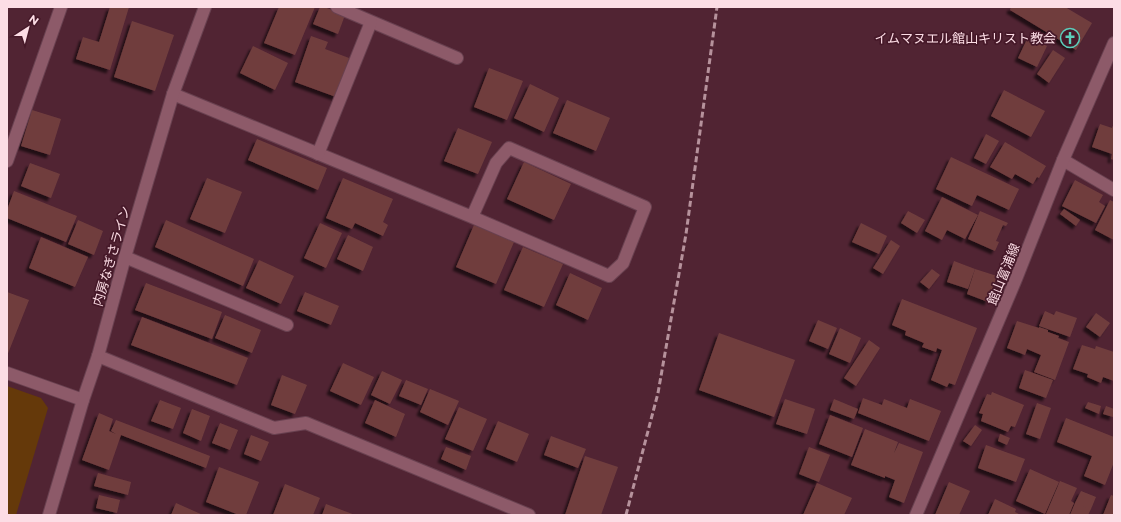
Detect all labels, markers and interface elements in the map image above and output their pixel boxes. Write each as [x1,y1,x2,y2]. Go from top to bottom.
north arrow [8,8,48,48]
text: N [26,12,42,28]
church icon: イムマヌエル館山キリスト教会 [1059,27,1081,49]
place label: イムマヌエル館山キリスト教会 [874,30,1056,46]
street label: 内房なぎさライン [89,204,133,308]
street label: 館山富浦線 [983,241,1023,307]

